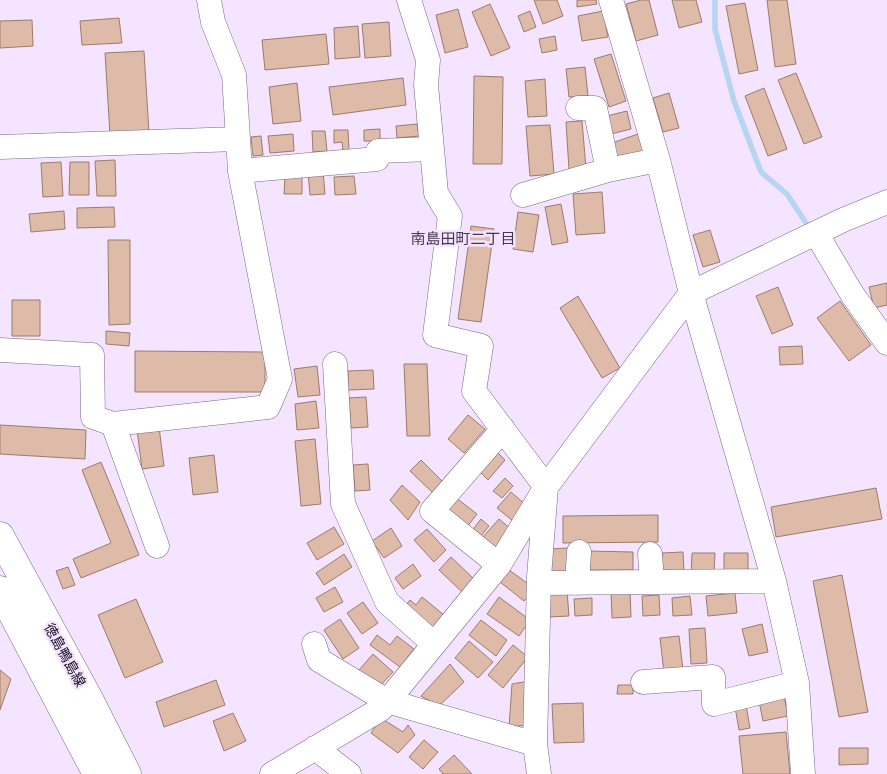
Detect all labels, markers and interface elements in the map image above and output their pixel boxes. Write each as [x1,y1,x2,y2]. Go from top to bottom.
district label: 南島田町二丁目 [410,231,516,247]
street label: 徳島鴨島線 [41,621,89,689]

